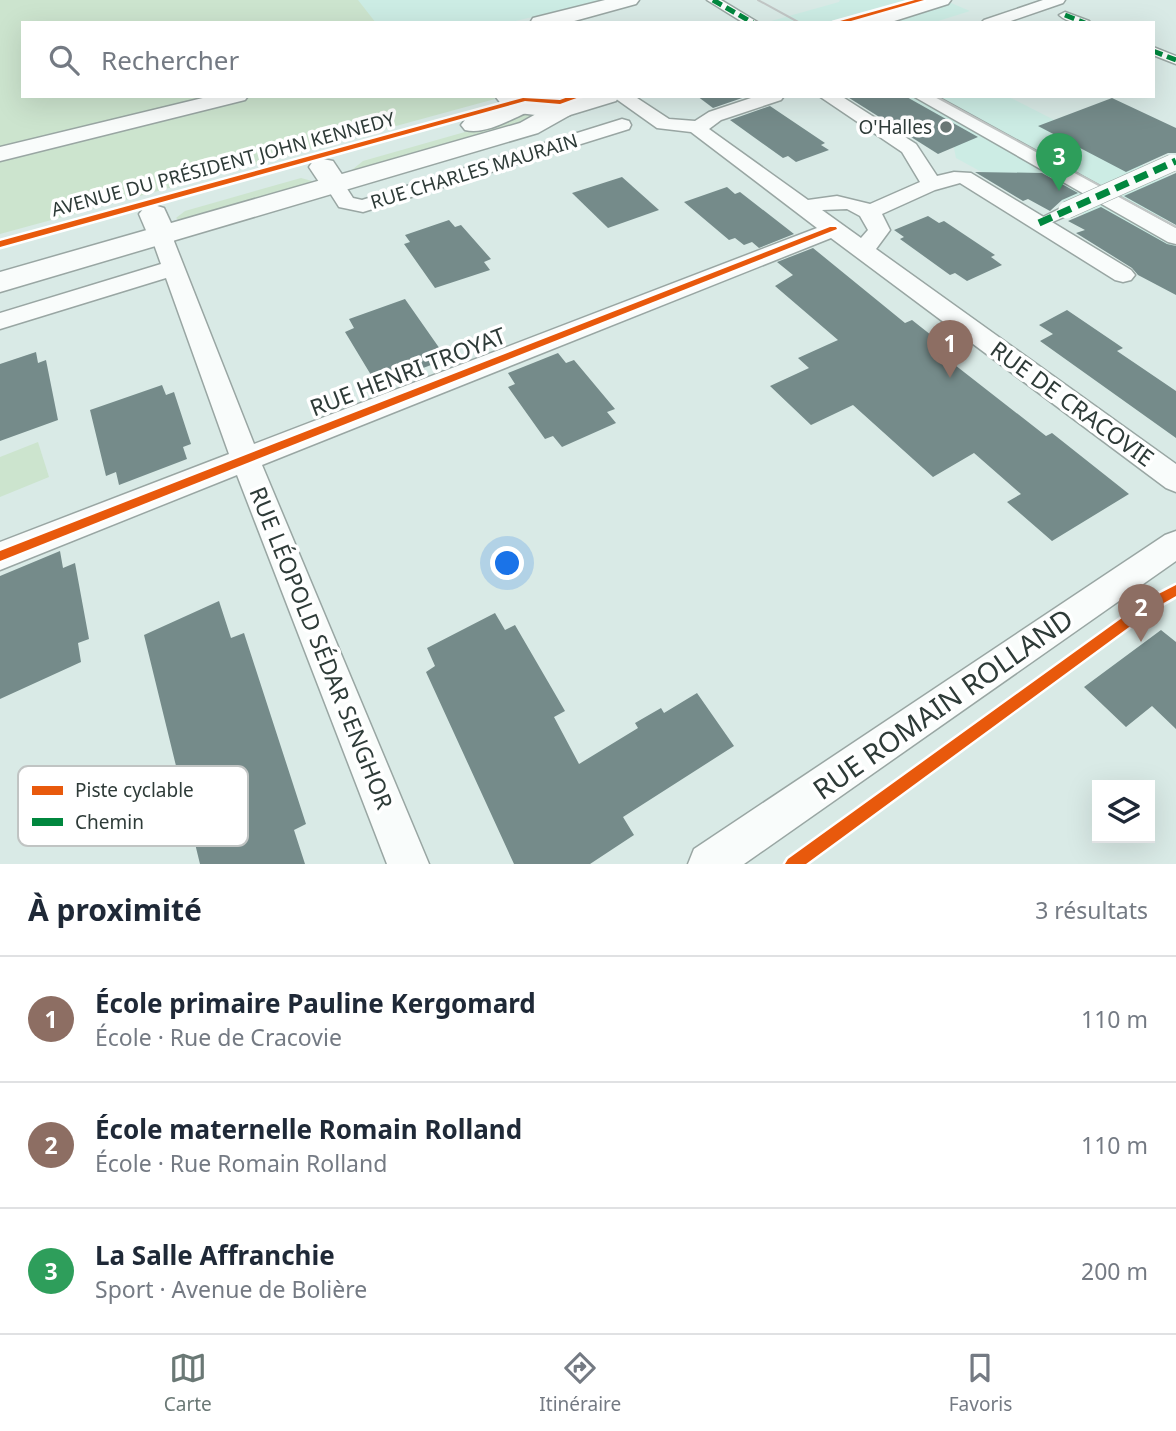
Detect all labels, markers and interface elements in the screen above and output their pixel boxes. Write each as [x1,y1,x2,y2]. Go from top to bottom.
search box [21,21,1155,98]
icon: search [45,41,83,79]
text: Rechercher [101,42,239,78]
street label: AVENUE DU PRÉSIDENT JOHN KENNEDY [48,105,398,222]
place label: O'Halles [859,114,932,140]
marker: O'Halles [938,119,954,135]
street label: RUE CHARLES MAURAIN [367,127,581,215]
pin: 3 [1036,133,1082,191]
street label: RUE HENRI TROYAT [305,319,510,423]
pin: 1 [927,320,973,378]
street label: RUE DE CRACOVIE [984,333,1161,473]
street label: RUE LÉOPOLD SÉDAR SENGHOR [242,482,401,814]
your location [490,546,524,580]
pin: 2 [1118,584,1164,642]
street label: RUE ROMAIN ROLLAND [805,599,1080,808]
legend [18,766,248,846]
text: Piste cyclable [75,777,194,803]
map controls [1092,780,1155,843]
button: layers [1092,780,1155,843]
text: Chemin [75,809,144,835]
text: À proximité [28,889,202,930]
text: 3 résultats [1035,894,1148,926]
text: École primaire Pauline Kergomard [95,985,536,1021]
text: 1 [44,1003,58,1035]
text: 110 m [1081,1003,1148,1035]
text: École · Rue de Cracovie [95,1021,342,1053]
text: École maternelle Romain Rolland [95,1111,522,1147]
text: 2 [44,1129,58,1161]
text: 110 m [1081,1129,1148,1161]
text: École · Rue Romain Rolland [95,1147,387,1179]
text: La Salle Affranchie [95,1237,335,1273]
text: 3 [44,1255,58,1287]
text: 200 m [1081,1255,1148,1287]
text: Sport · Avenue de Bolière [95,1273,367,1305]
tab: Carte [164,1349,212,1417]
tab: Itinéraire [539,1349,621,1417]
tab: Favoris [949,1349,1012,1417]

